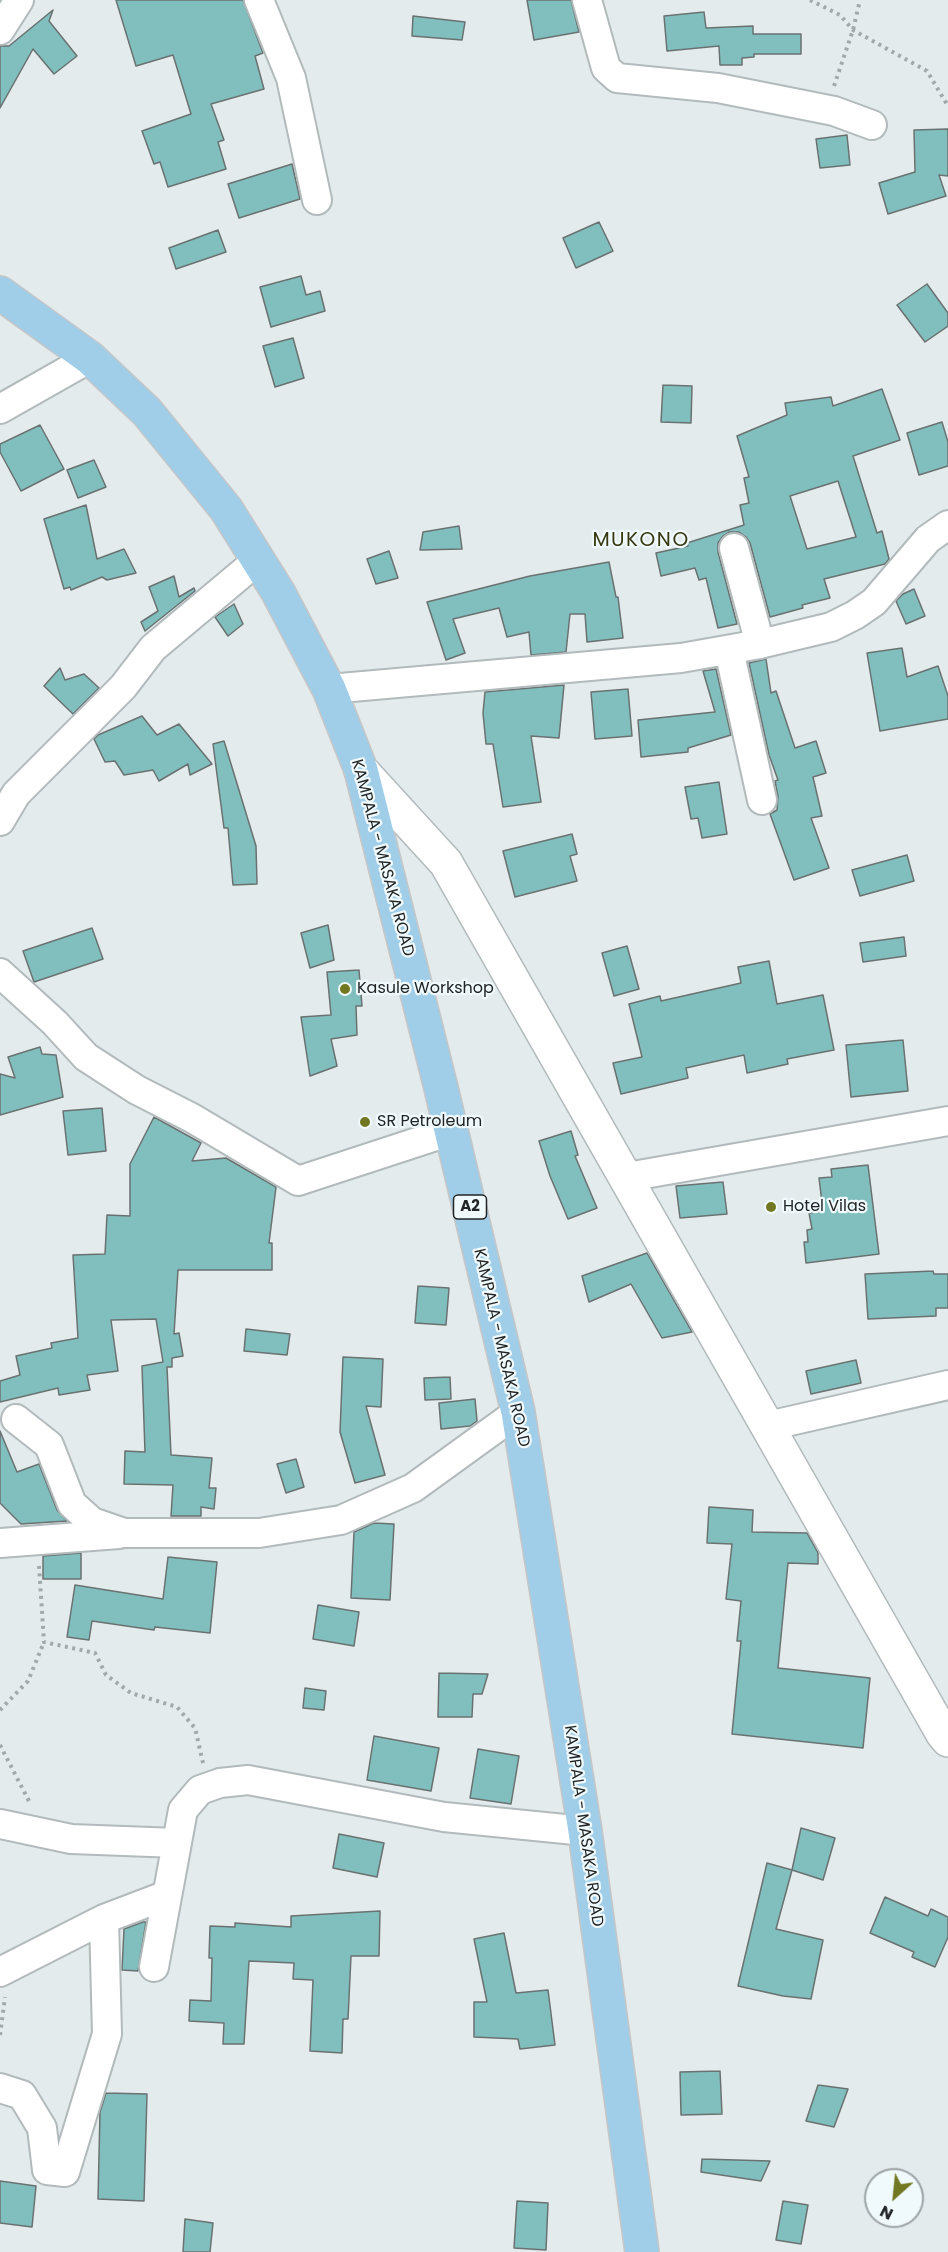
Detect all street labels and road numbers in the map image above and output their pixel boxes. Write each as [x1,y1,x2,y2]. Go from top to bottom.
street label: KAMPALA - MASAKA ROAD [346,757,418,959]
road number: A2 [454,1195,486,1219]
street label: KAMPALA - MASAKA ROAD [469,1247,533,1449]
street label: KAMPALA - MASAKA ROAD [559,1724,607,1928]

